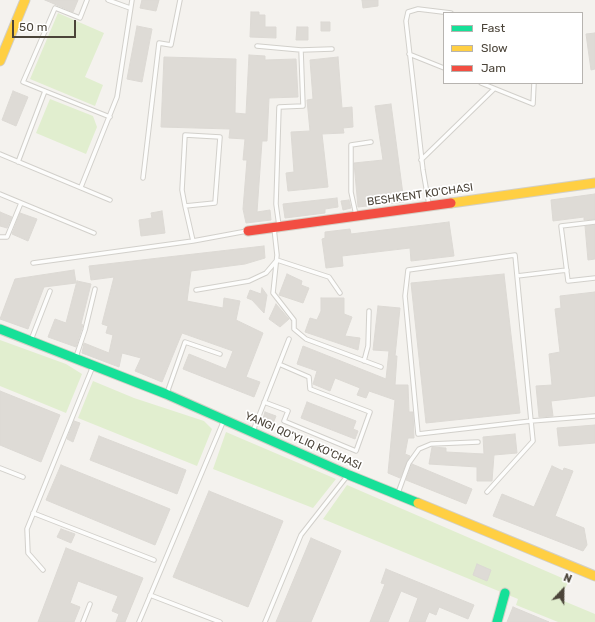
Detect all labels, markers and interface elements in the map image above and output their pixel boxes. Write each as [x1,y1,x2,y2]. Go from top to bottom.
scale bar [14,12,78,38]
legend [443,12,583,84]
text: 50 m [19,20,47,34]
text: Fast [481,21,505,35]
text: Slow [481,41,508,55]
text: Jam [481,61,506,75]
street label: BESHKENT KO'CHASI [366,181,474,209]
street label: YANGI QO'YLIQ KO'CHASI [242,409,364,473]
north arrow [543,570,583,610]
text: N [562,571,574,586]

